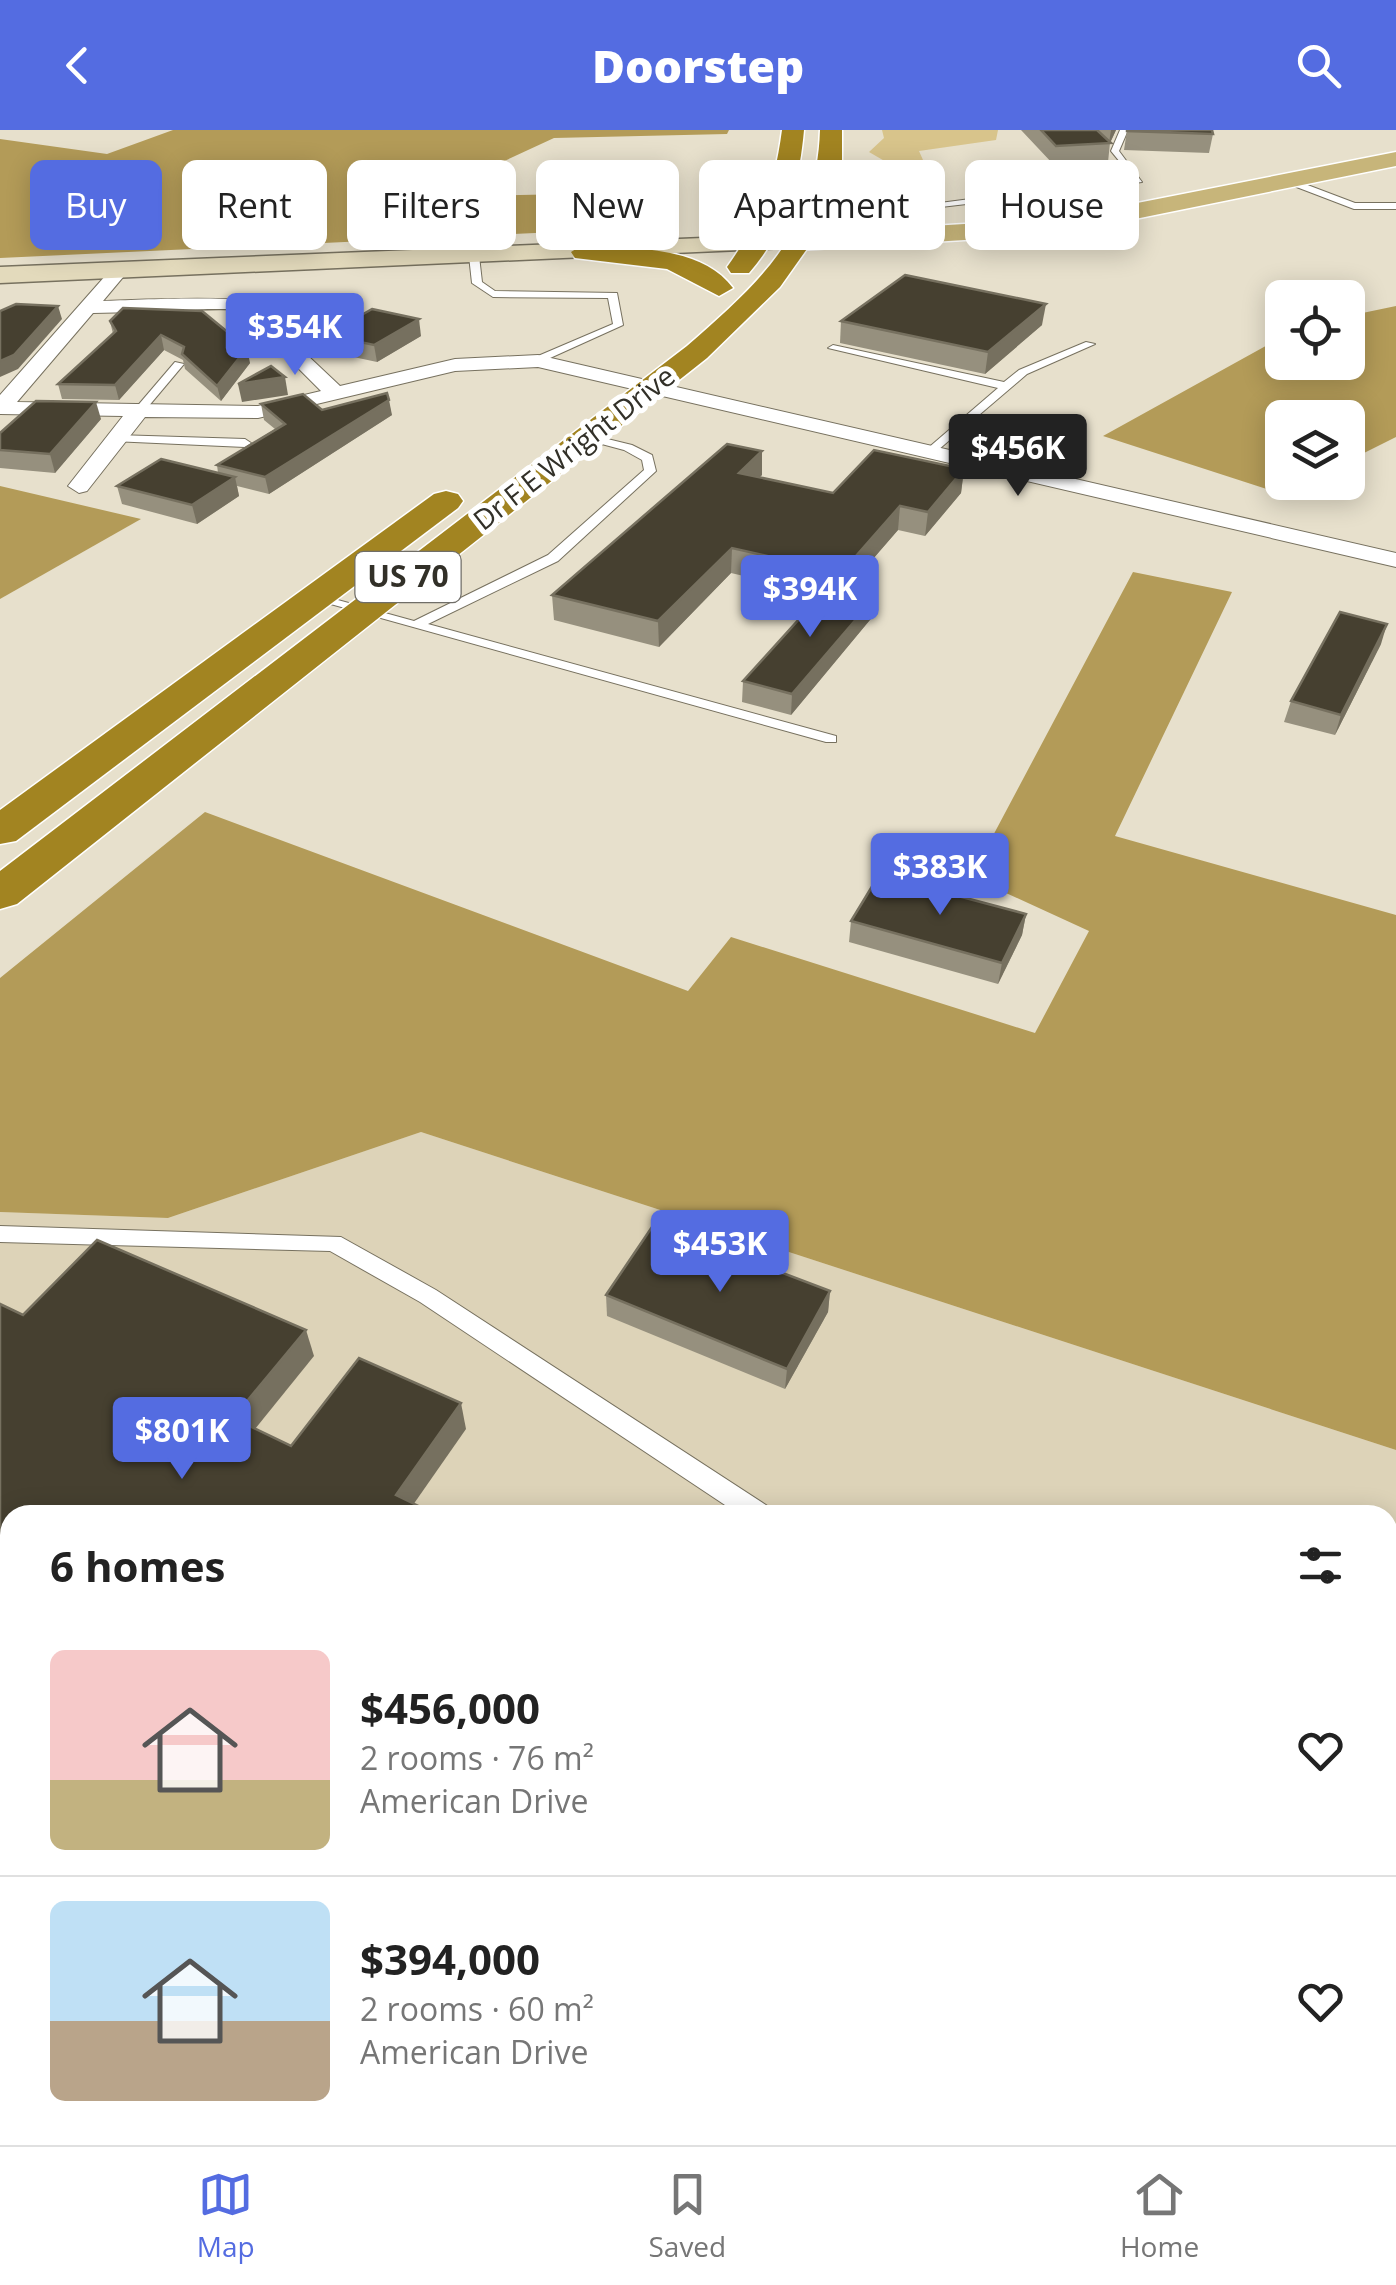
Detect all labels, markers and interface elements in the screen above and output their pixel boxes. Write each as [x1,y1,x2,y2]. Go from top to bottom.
text: Doorstep [592,35,804,96]
icon: back [50,38,105,93]
icon: search [1291,38,1346,93]
chip: Buy [30,160,162,250]
chip: Rent [182,160,327,250]
chip: Filters [347,160,516,250]
chip: New [536,160,679,250]
chip: Apartment [699,160,945,250]
chip: House [965,160,1139,250]
map controls [1265,280,1365,500]
button: locate [1265,280,1365,380]
pin: $354K [225,293,365,378]
text: $354K [248,304,342,347]
street label: Dr F E Wright Drive [465,356,682,538]
button: layers [1265,400,1365,500]
pin: $456K [948,414,1088,499]
text: $456K [971,425,1065,468]
road number: US 70 [356,552,460,602]
pin: $394K [740,555,880,640]
text: $394K [763,566,857,609]
pin: $383K [870,833,1010,918]
text: $383K [893,844,987,887]
pin: $453K [650,1210,790,1295]
text: $453K [673,1221,767,1264]
pin: $801K [112,1397,252,1482]
text: $801K [135,1408,229,1451]
text: 6 homes [50,1537,225,1594]
icon: filters [1293,1538,1348,1593]
text: $456,000 [360,1679,540,1736]
icon: home [130,1690,250,1810]
icon: heart [1293,1723,1348,1778]
text: 2 rooms · 76 m² [360,1736,594,1779]
text: American Drive [360,1779,588,1822]
text: $394,000 [360,1930,540,1987]
icon: home [130,1941,250,2061]
icon: heart [1293,1974,1348,2029]
text: 2 rooms · 60 m² [360,1987,594,2030]
text: American Drive [360,2030,588,2073]
tab: Map [197,2167,255,2265]
tab: Saved [648,2167,726,2265]
tab: Home [1120,2167,1199,2265]

